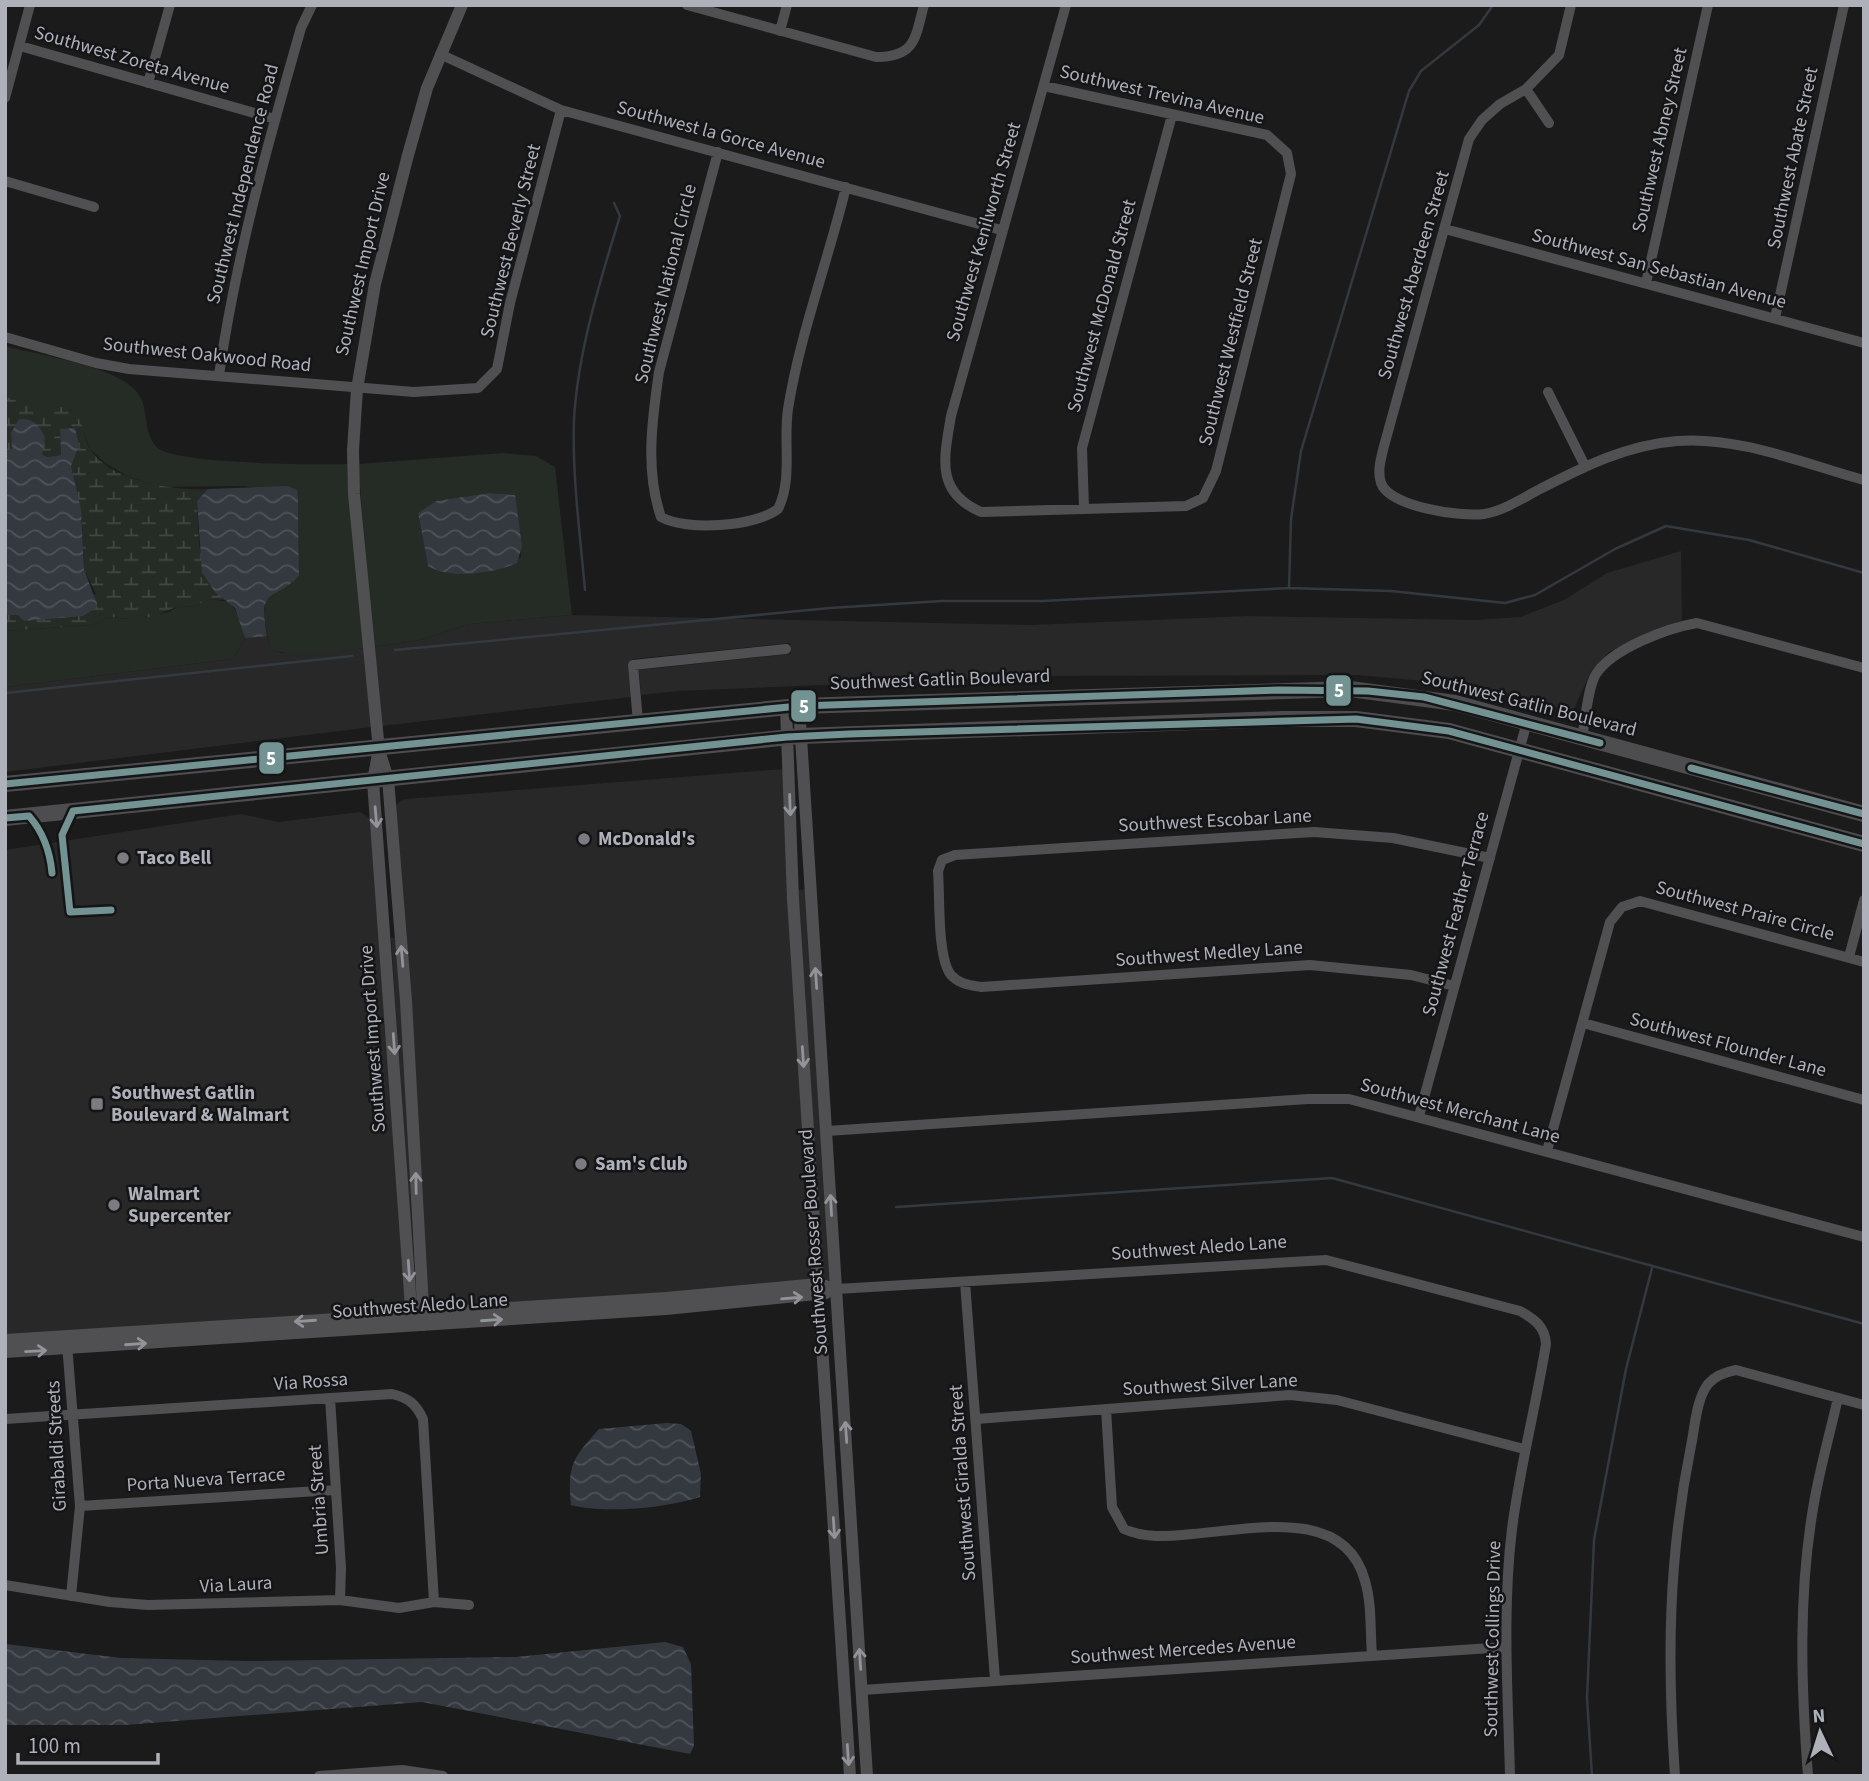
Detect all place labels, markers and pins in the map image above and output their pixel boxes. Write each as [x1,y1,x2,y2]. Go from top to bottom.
place label: McDonald's [598,826,695,853]
marker: McDonald's [576,831,592,847]
place label: Taco Bell [137,845,212,872]
marker: Taco Bell [115,850,131,866]
place label: Southwest Gatlin Boulevard & Walmart [111,1080,289,1129]
marker: Southwest Gatlin Boulevard & Walmart [89,1096,105,1112]
place label: Sam's Club [595,1151,688,1178]
marker: Sam's Club [573,1156,589,1172]
place label: Walmart Supercenter [128,1181,231,1230]
marker: Walmart Supercenter [106,1197,122,1213]

